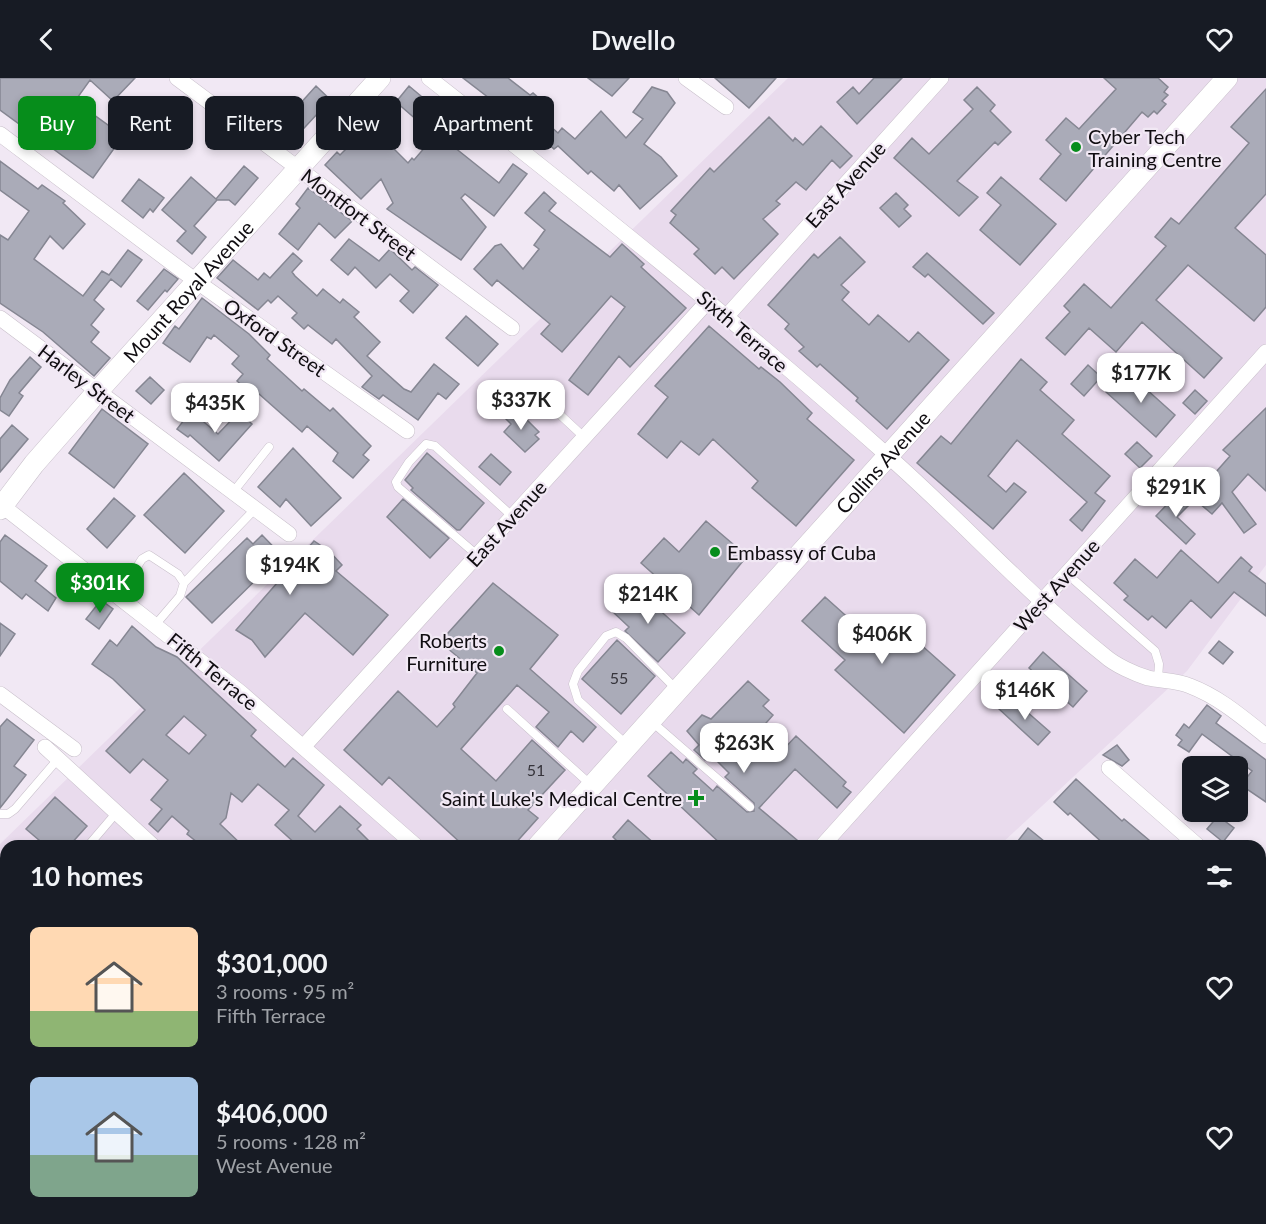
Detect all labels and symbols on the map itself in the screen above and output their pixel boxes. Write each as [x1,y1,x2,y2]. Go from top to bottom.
place label: Cyber Tech Training Centre [1088,124,1221,171]
street label: East Avenue [800,136,890,232]
marker: Cyber Tech Training Centre [1069,140,1083,154]
street label: Montfort Street [297,163,421,265]
street label: Mount Royal Avenue [118,215,258,367]
street label: Sixth Terrace [693,285,793,377]
street label: Oxford Street [219,293,331,381]
street label: Harley Street [34,339,140,427]
pin: $177K [1099,353,1183,404]
pin: $337K [479,380,563,431]
pin: $435K [173,383,257,434]
street label: Collins Avenue [830,406,935,518]
pin: $291K [1134,467,1218,518]
street label: East Avenue [461,475,551,571]
street label: West Avenue [1008,534,1104,636]
place label: Embassy of Cuba [727,540,876,564]
pin: $194K [248,545,332,596]
marker: Embassy of Cuba [708,545,722,559]
pin: $301K [58,563,142,614]
pin: $214K [606,574,690,625]
pin: $406K [840,614,924,665]
street label: Fifth Terrace [163,627,263,715]
place label: Roberts Furniture [406,628,487,675]
marker: Roberts Furniture [492,644,506,658]
house number: 55 [610,668,628,687]
pin: $146K [983,670,1067,721]
pin: $263K [702,723,786,774]
house number: 51 [527,760,545,779]
place label: Saint Luke's Medical Centre [441,786,682,810]
marker: Saint Luke's Medical Centre [687,789,705,807]

